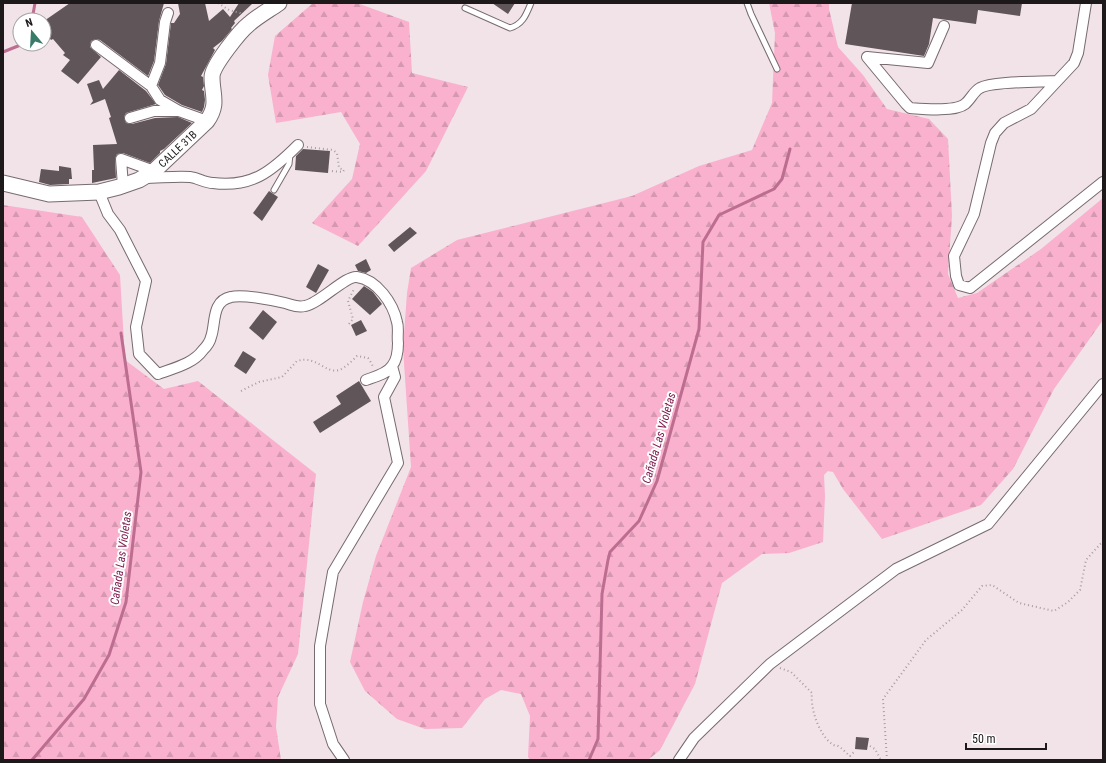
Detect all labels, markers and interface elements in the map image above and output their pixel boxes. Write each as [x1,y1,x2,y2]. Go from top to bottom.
north arrow [12,12,52,52]
text: N [24,16,35,30]
street label: CALLE 31B [156,128,200,170]
water label: Cañada Las Violetas [639,391,679,485]
water label: Cañada Las Violetas [108,510,134,606]
scale bar [966,725,1046,751]
text: 50 m [972,732,996,746]

